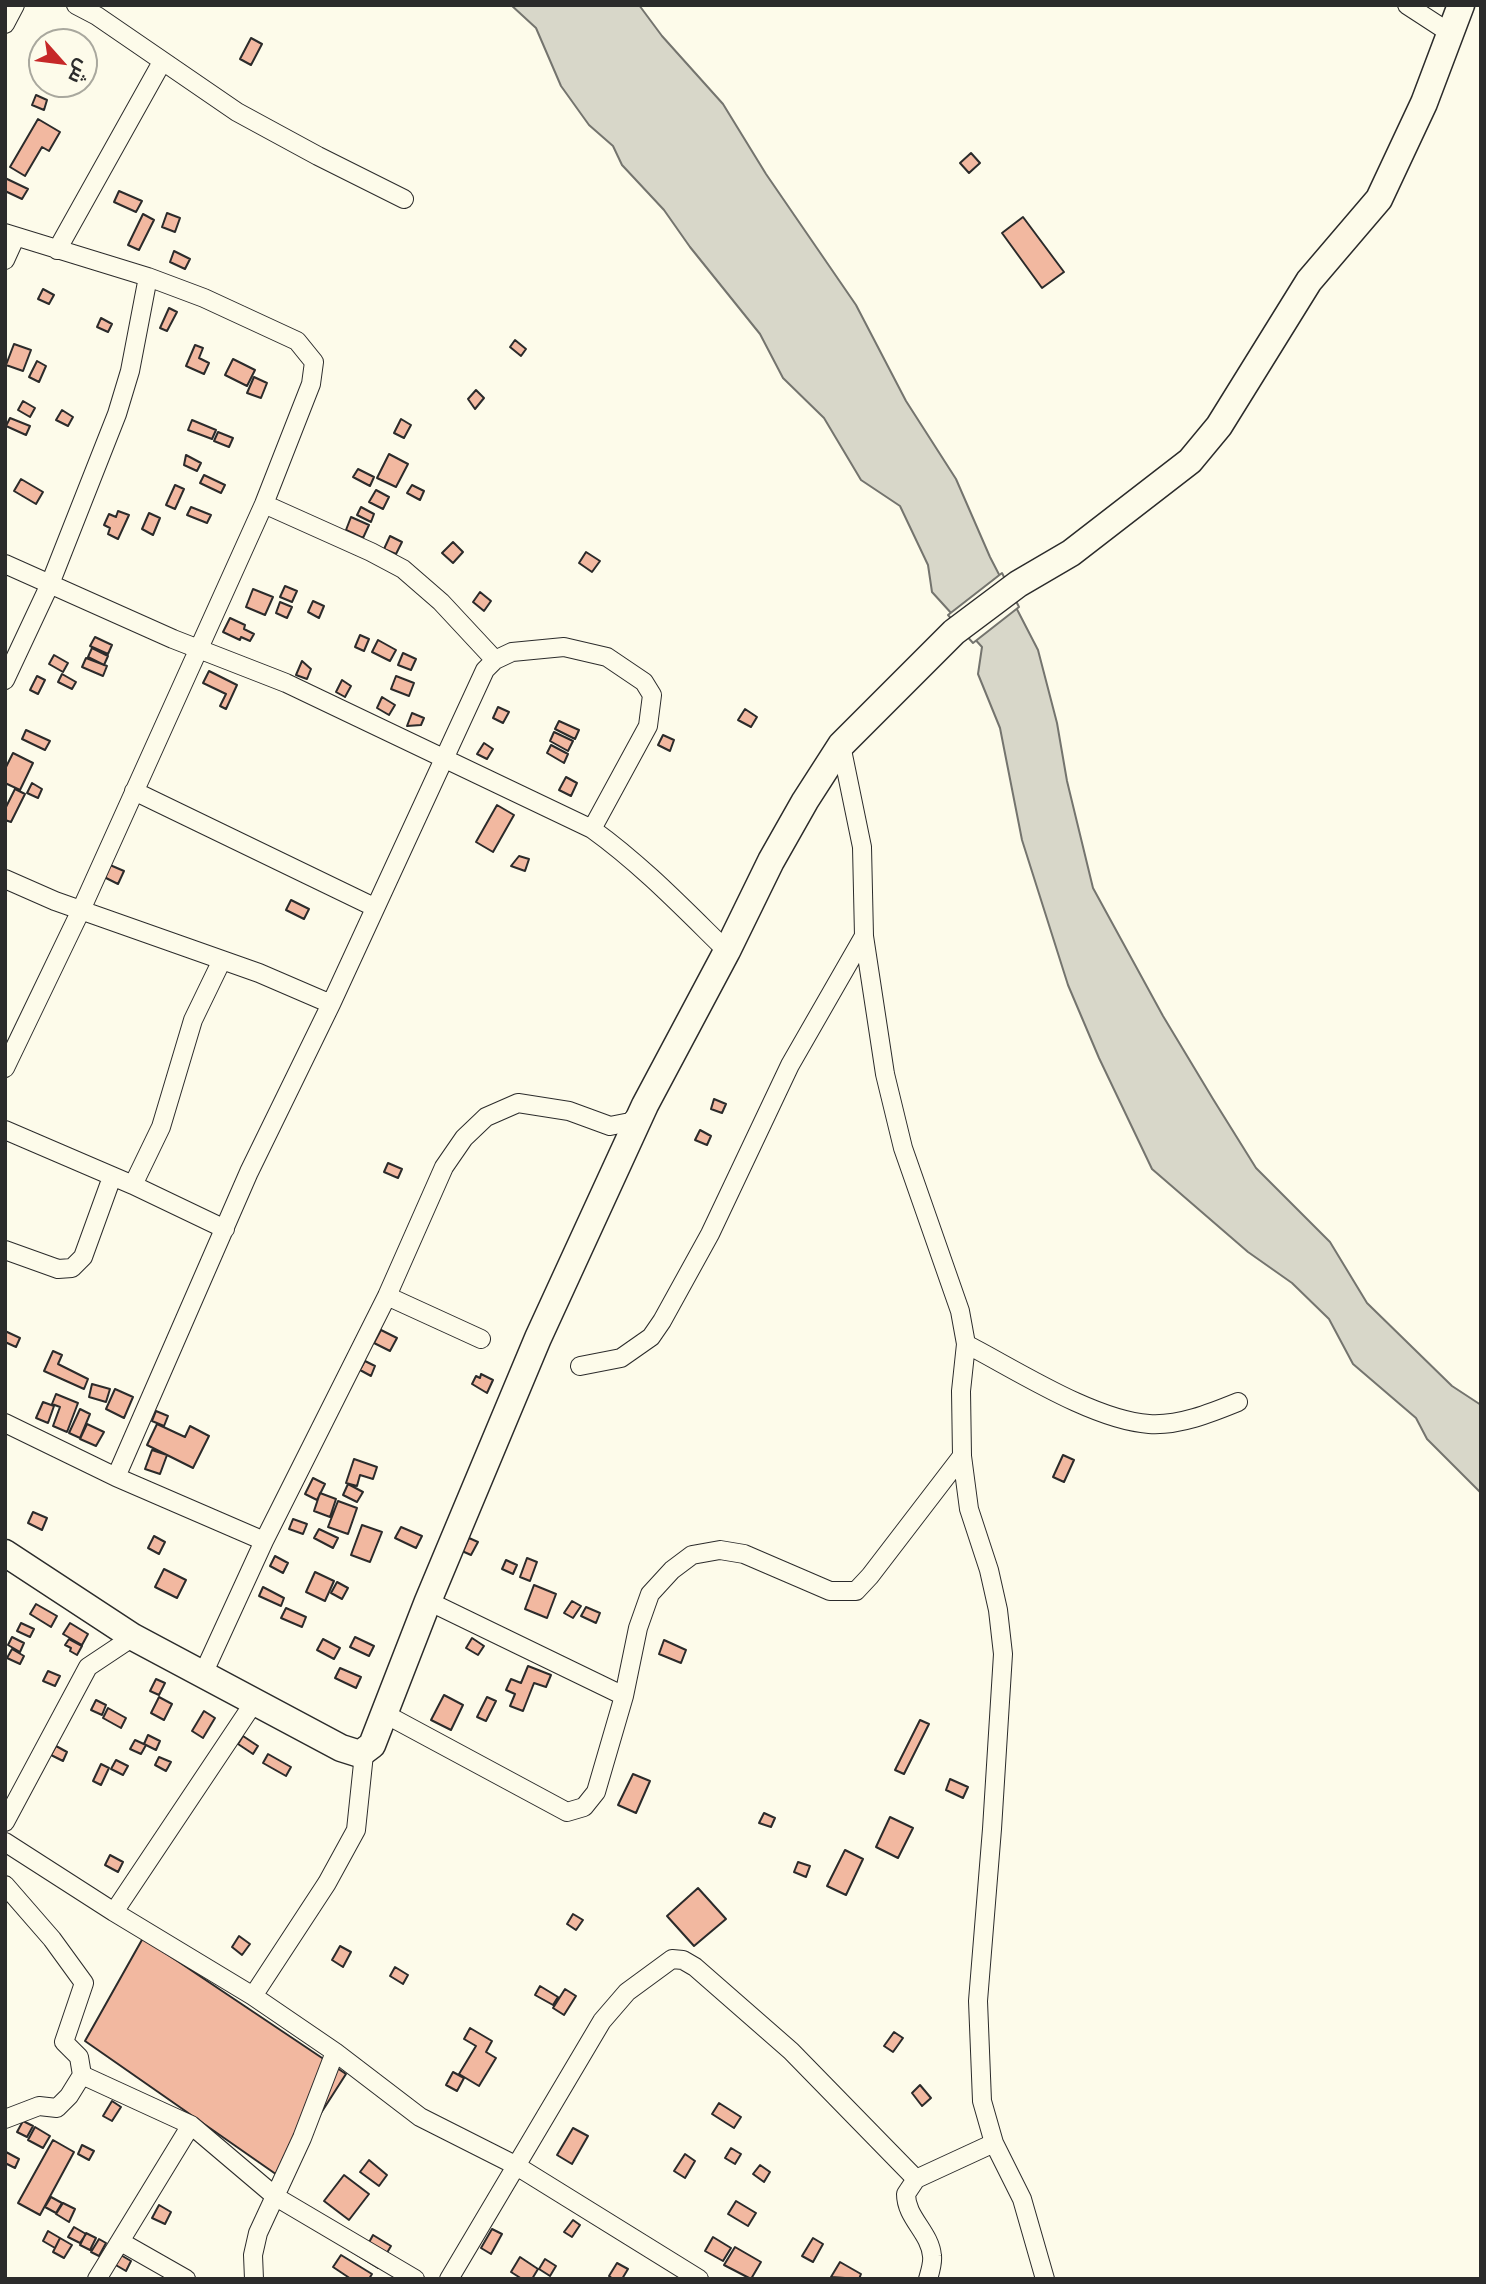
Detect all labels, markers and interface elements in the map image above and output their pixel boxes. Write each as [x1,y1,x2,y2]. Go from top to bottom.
north arrow [28,28,98,98]
text: ش [63,56,96,88]

